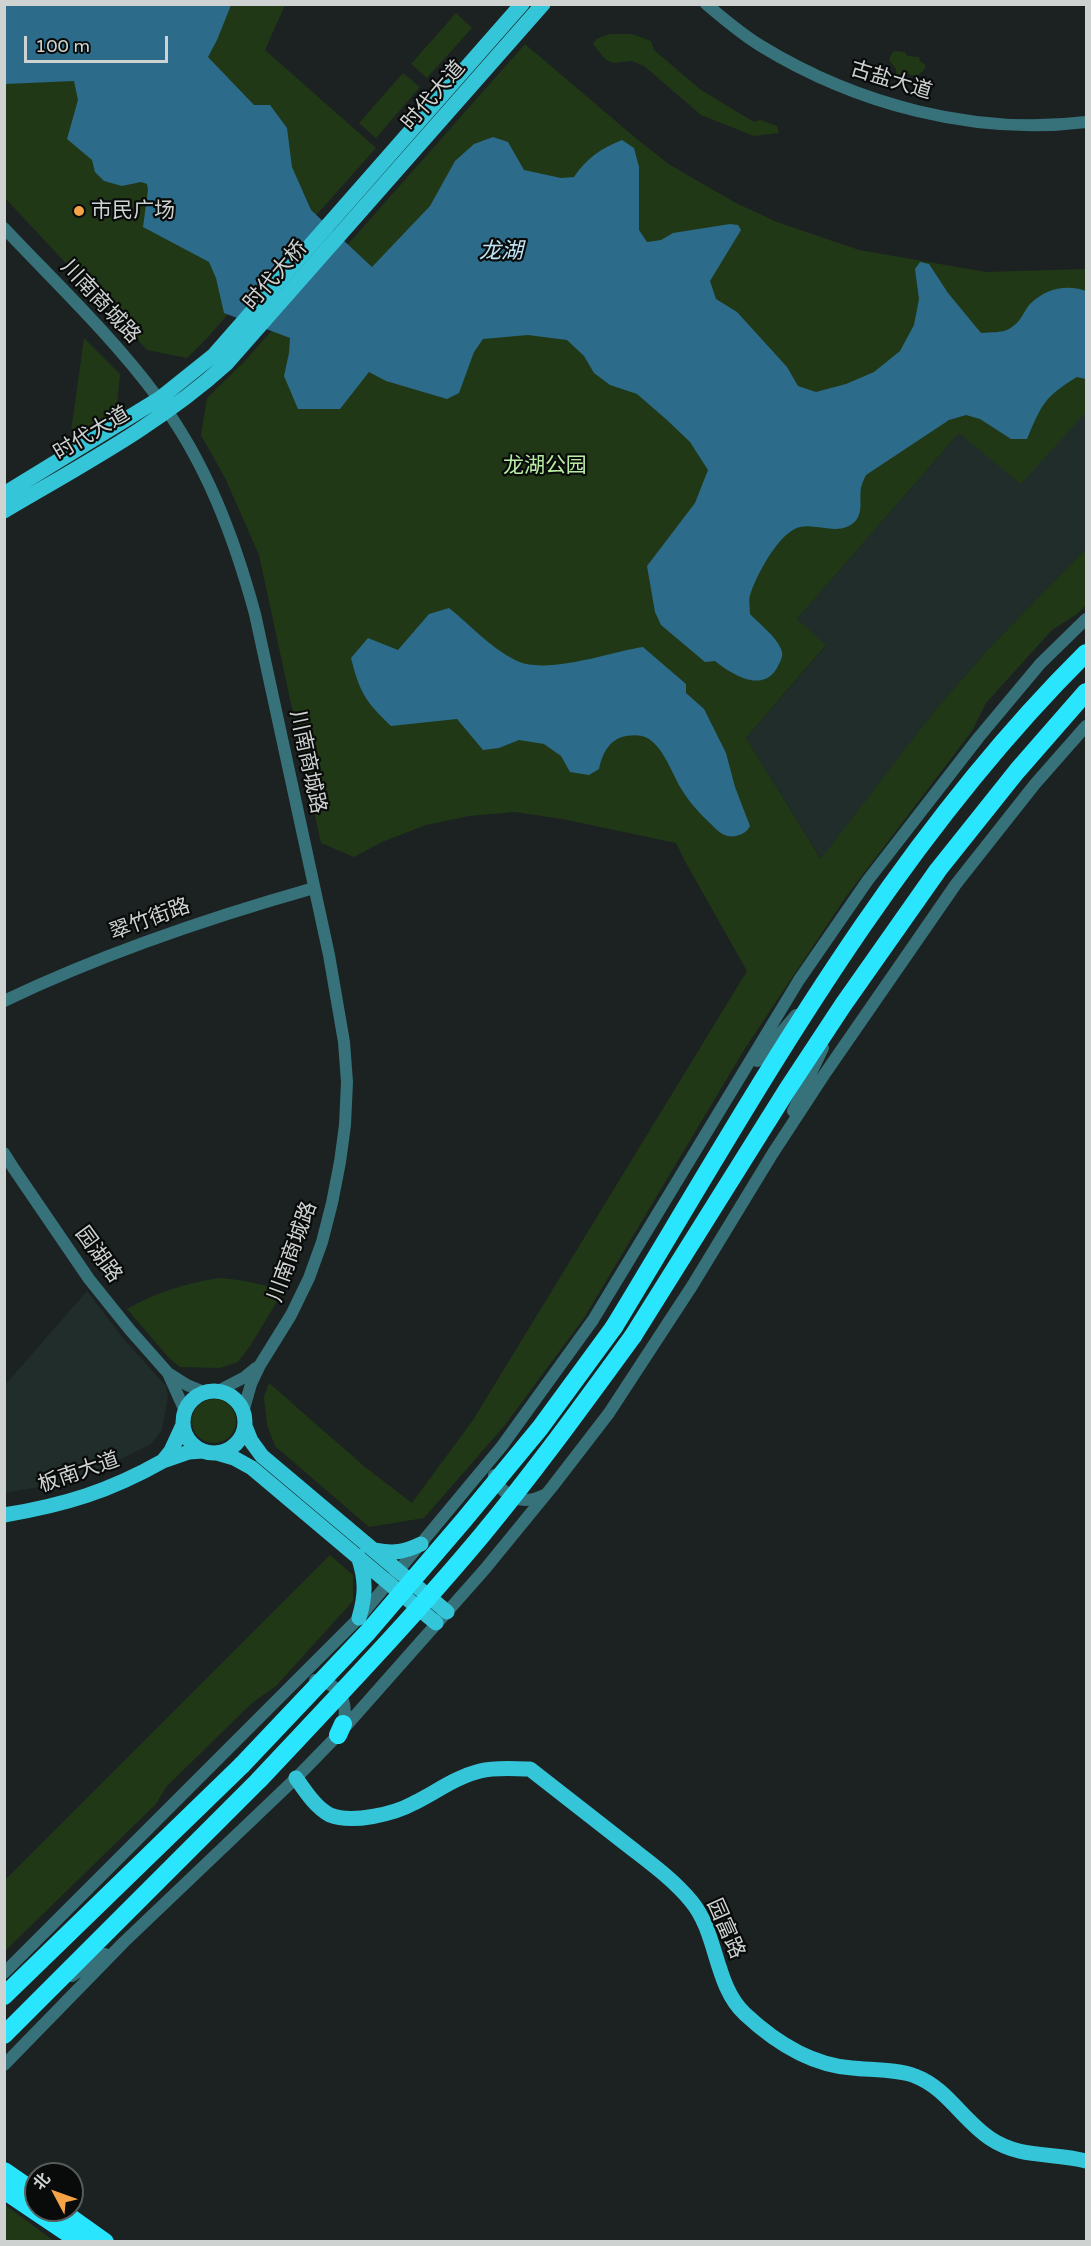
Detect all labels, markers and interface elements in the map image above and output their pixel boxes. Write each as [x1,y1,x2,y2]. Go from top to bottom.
scale bar [27,24,171,62]
text: 100 m [35,35,90,57]
street label: 时代大道 [397,56,471,136]
street label: 古盐大道 [847,57,935,105]
place label: 市民广场 [91,198,175,224]
marker: 市民广场 [72,204,86,218]
street label: 时代大桥 [239,236,313,316]
water label: 龙湖 [479,239,523,265]
street label: 川南商城路 [55,255,145,349]
street label: 时代大道 [50,402,134,466]
park label: 龙湖公园 [503,453,587,479]
street label: 川南商城路 [284,708,330,816]
street label: 翠竹街路 [106,894,194,946]
street label: 川南商城路 [263,1198,323,1306]
street label: 园湖路 [69,1222,127,1288]
street label: 板南大道 [35,1447,123,1499]
street label: 园富路 [701,1895,749,1963]
north arrow [24,2162,84,2222]
text: 北 [29,2169,55,2194]

